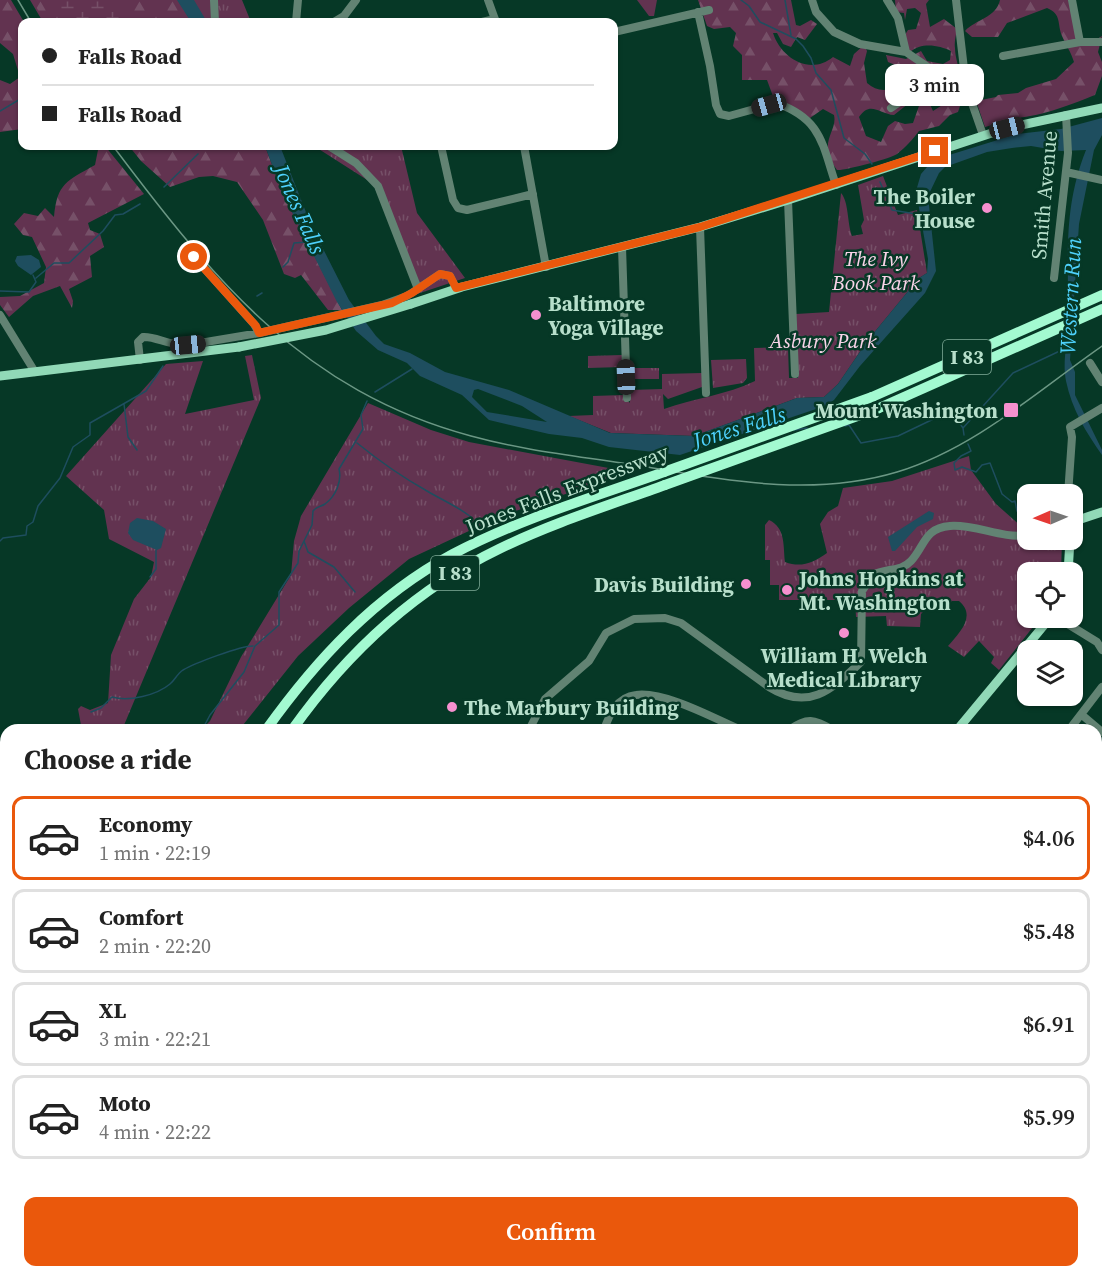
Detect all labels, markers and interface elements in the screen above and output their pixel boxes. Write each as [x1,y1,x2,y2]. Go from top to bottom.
text: Falls Road [78,41,182,71]
callout: 3 min [886,64,984,106]
text: 3 min [909,71,960,99]
car [749,91,789,119]
text: Falls Road [78,99,182,129]
car [987,115,1027,141]
street label: Smith Avenue [1024,129,1064,261]
route end [921,137,948,164]
water label: Jones Falls [266,157,333,259]
place label: The Boiler House [873,182,975,235]
marker: The Boiler House [980,201,994,215]
water label: Western Run [1052,236,1088,355]
route start [180,243,207,270]
park label: The Ivy Book Park [831,244,920,297]
place label: Baltimore Yoga Village [548,289,664,342]
marker: Baltimore Yoga Village [529,308,543,322]
park label: Asbury Park [768,326,877,355]
car [169,334,207,356]
road number: I 83 [943,340,991,374]
car [616,359,636,395]
place label: Mount Washington [815,396,998,425]
water label: Jones Falls [686,399,789,456]
marker: Mount Washington [1002,401,1020,419]
street label: Jones Falls Expressway [461,437,673,541]
north arrow [1017,484,1083,550]
map controls [1017,484,1083,706]
road number: I 83 [431,556,479,590]
button: locate [1017,562,1083,628]
place label: Johns Hopkins at Mt. Washington [797,564,964,617]
place label: Davis Building [594,570,735,599]
marker: Davis Building [739,577,753,591]
marker: Johns Hopkins at Mt. Washington [780,583,794,597]
marker: William H. Welch Medical Library [837,626,851,640]
button: layers [1017,640,1083,706]
place label: William H. Welch Medical Library [760,641,928,694]
place label: The Marbury Building [464,693,679,722]
marker: The Marbury Building [445,700,459,714]
text: Choose a ride [24,741,192,778]
text: Economy [99,809,193,839]
icon: car [27,811,81,865]
text: $4.06 [1023,823,1075,853]
text: 1 min · 22:19 [99,839,211,867]
text: Comfort [99,902,183,932]
icon: car [27,904,81,958]
text: $5.48 [1023,916,1075,946]
text: 2 min · 22:20 [99,932,211,960]
text: XL [99,995,126,1025]
icon: car [27,997,81,1051]
text: $6.91 [1023,1009,1075,1039]
text: 3 min · 22:21 [99,1025,211,1053]
text: Moto [99,1088,151,1118]
icon: car [27,1090,81,1144]
text: $5.99 [1023,1102,1075,1132]
text: 4 min · 22:22 [99,1118,211,1146]
button: Confirm [24,1197,1078,1266]

